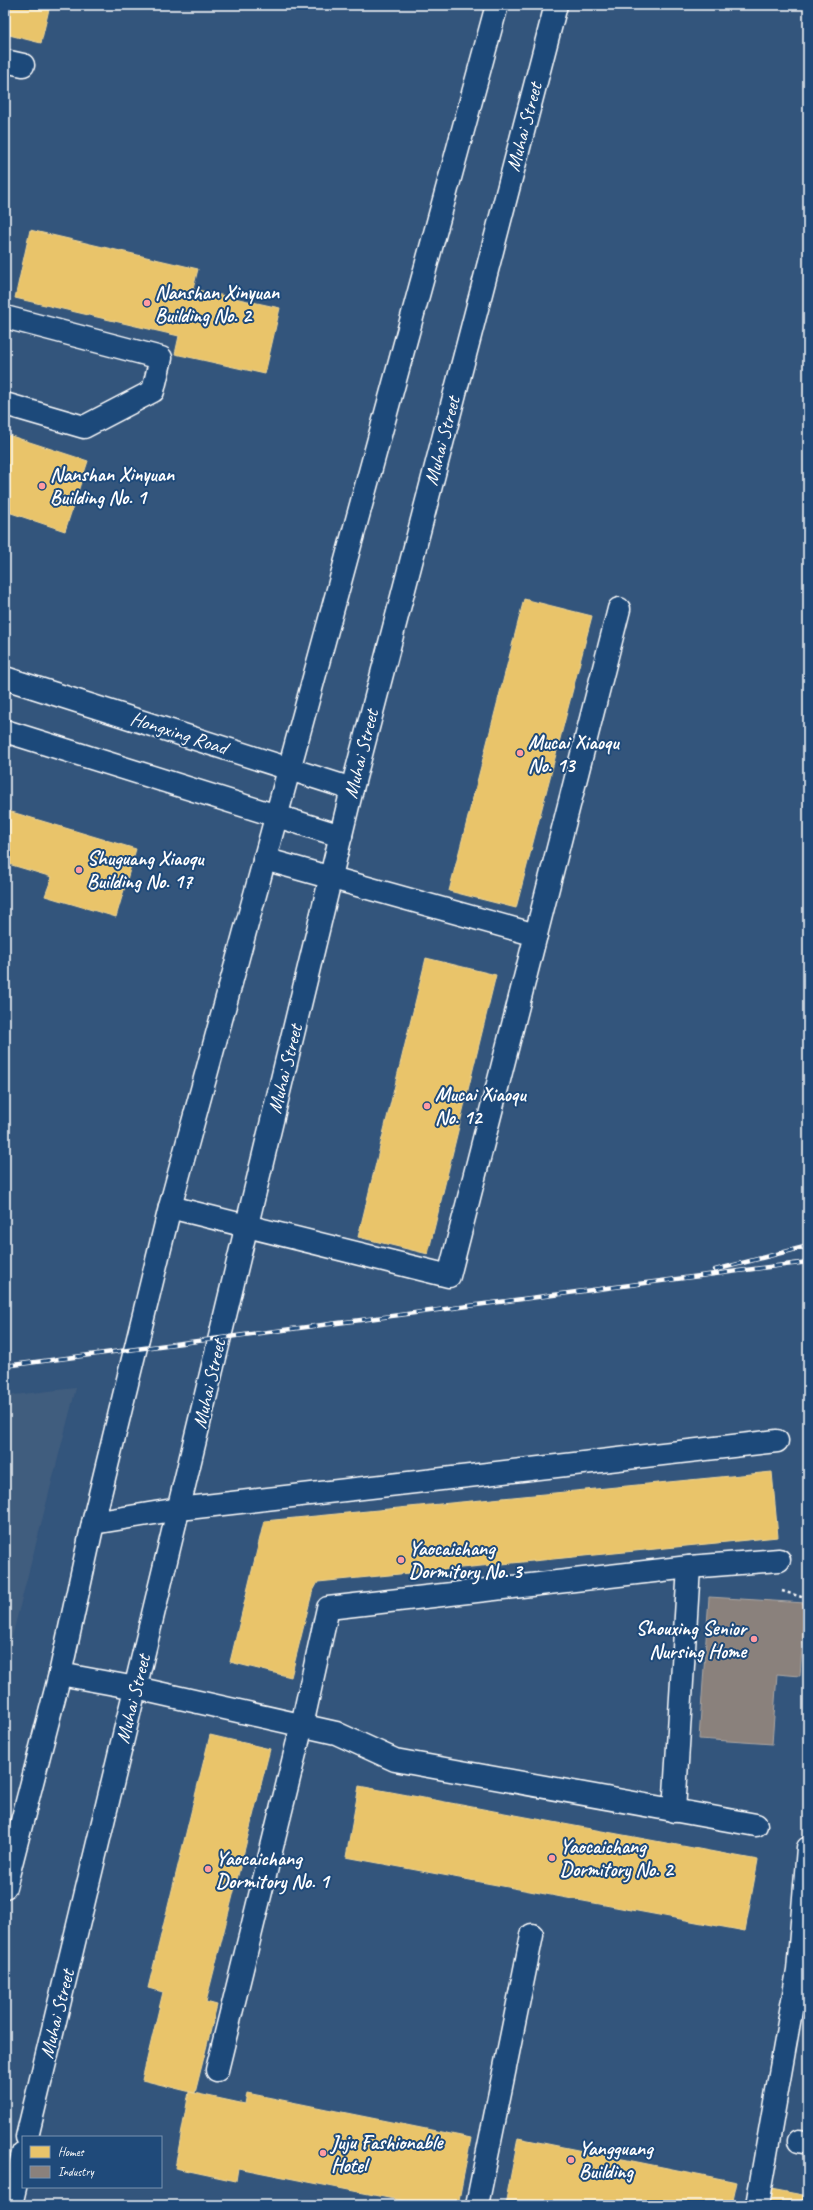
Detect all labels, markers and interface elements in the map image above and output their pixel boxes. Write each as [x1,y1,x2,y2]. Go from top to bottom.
street label: Muhai Street [500,78,548,174]
place label: Nanshan Xinyuan Building No. 2 [155,280,280,328]
marker: Nanshan Xinyuan Building No. 2 [142,298,152,308]
street label: Muhai Street [418,392,466,488]
place label: Nanshan Xinyuan Building No. 1 [50,462,175,510]
marker: Nanshan Xinyuan Building No. 1 [37,481,47,491]
street label: Muhai Street [338,705,385,801]
street label: Hongxing Road [128,706,233,761]
place label: Mucai Xiaoqu No. 13 [528,730,620,778]
marker: Mucai Xiaoqu No. 13 [515,748,525,758]
place label: Shuguang Xiaoqu Building No. 17 [87,846,205,894]
marker: Shuguang Xiaoqu Building No. 17 [74,865,84,875]
street label: Muhai Street [262,1020,309,1116]
place label: Mucai Xiaoqu No. 12 [435,1082,527,1130]
marker: Mucai Xiaoqu No. 12 [422,1101,432,1111]
street label: Muhai Street [187,1335,232,1431]
place label: Yaocaichang Dormitory No. 3 [409,1536,524,1585]
marker: Yaocaichang Dormitory No. 3 [396,1555,406,1565]
place label: Shouxing Senior Nursing Home [636,1616,749,1664]
marker: Shouxing Senior Nursing Home [749,1634,759,1644]
street label: Muhai Street [110,1650,157,1746]
place label: Yaocaichang Dormitory No. 2 [560,1834,675,1883]
place label: Yaocaichang Dormitory No. 1 [216,1846,331,1895]
marker: Yaocaichang Dormitory No. 2 [547,1853,557,1863]
marker: Yaocaichang Dormitory No. 1 [203,1864,213,1874]
street label: Muhai Street [34,1965,81,2061]
place label: Juju Fashionable Hotel [329,2130,444,2178]
legend [22,2136,162,2188]
place label: Yangguang Building [579,2136,654,2184]
text: Homes [58,2144,85,2160]
marker: Juju Fashionable Hotel [318,2148,328,2158]
marker: Yangguang Building [566,2155,576,2165]
text: Industry [58,2164,95,2180]

